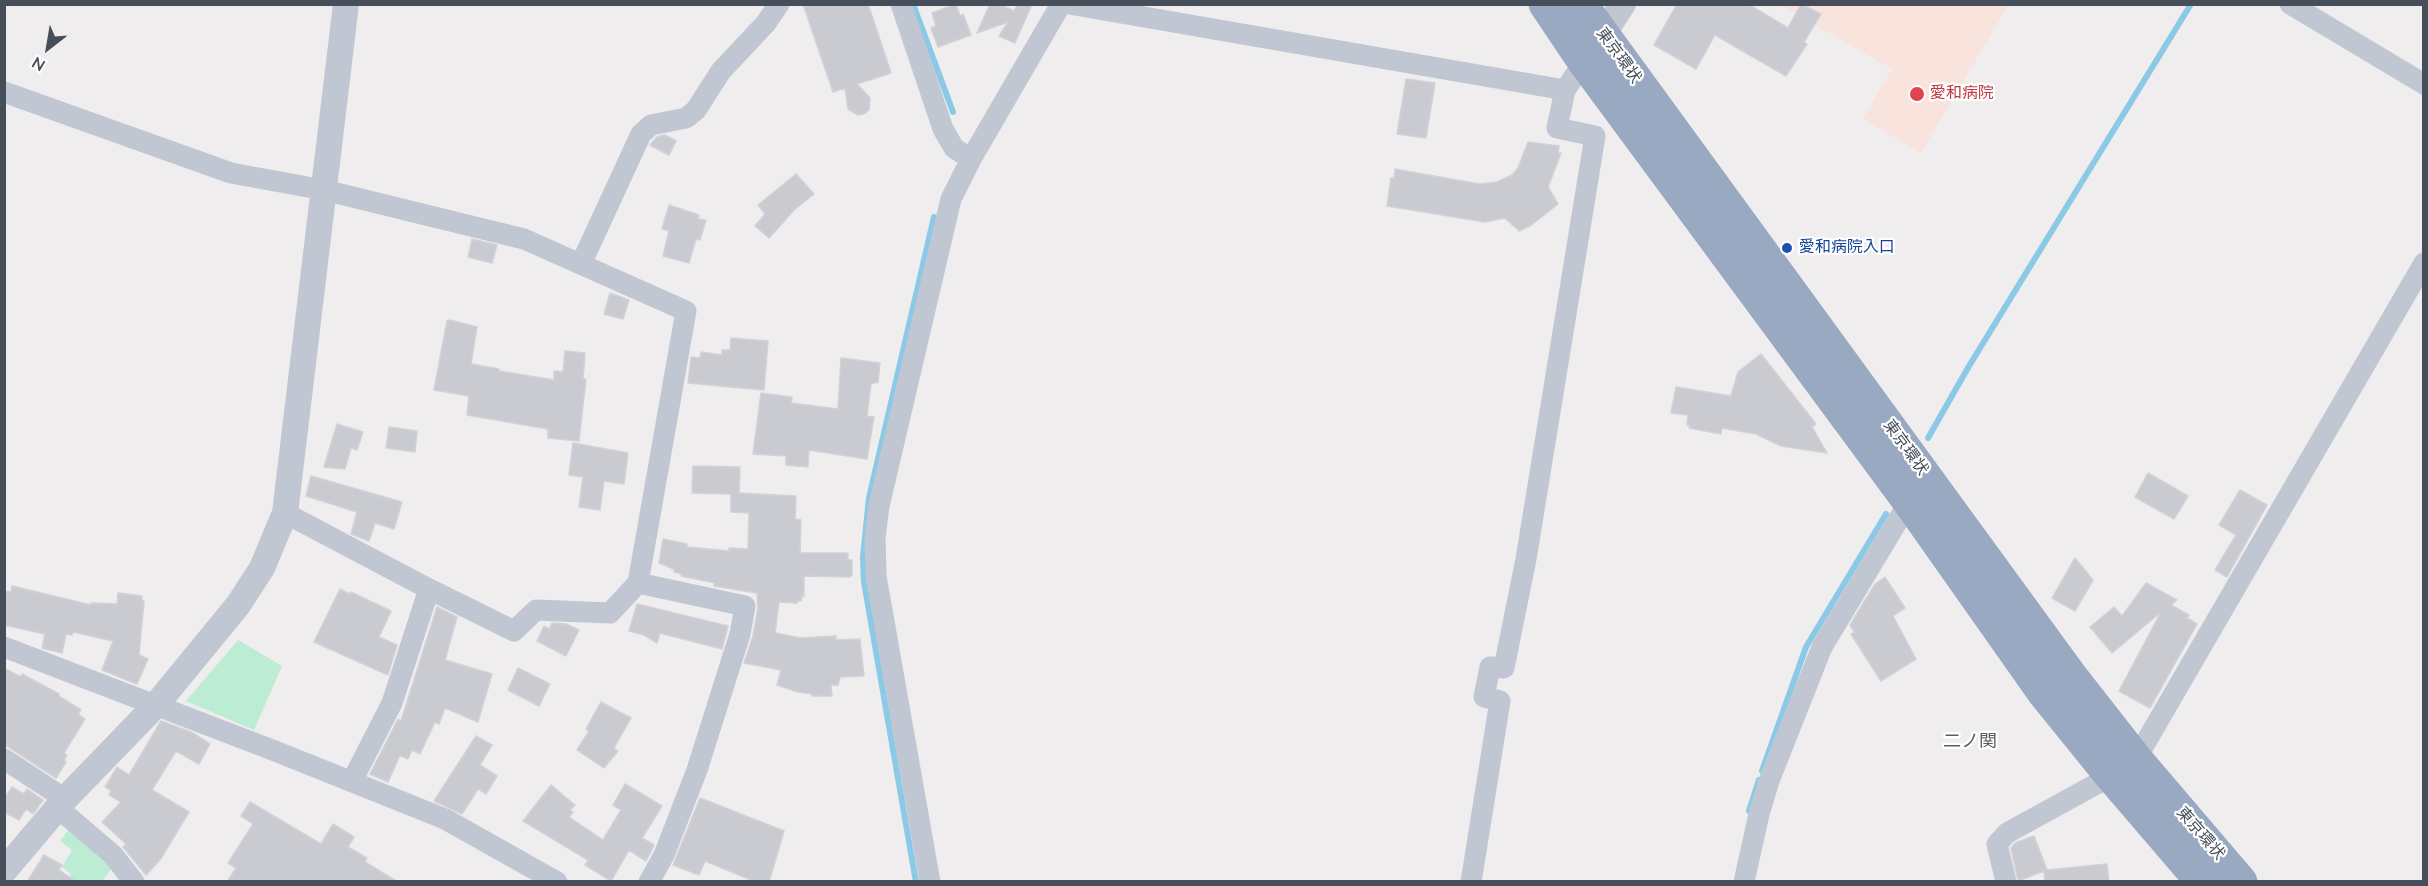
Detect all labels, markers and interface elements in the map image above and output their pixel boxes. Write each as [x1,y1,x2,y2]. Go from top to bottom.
north arrow [18,18,78,78]
street label: 東京環状 [1591,24,1645,88]
text: N [28,51,50,76]
place label: 愛和病院 [1930,84,1994,104]
marker: 愛和病院 [1908,85,1926,103]
place label: 愛和病院入口 [1799,238,1895,258]
marker: 愛和病院入口 [1780,241,1794,255]
street label: 東京環状 [1878,416,1932,480]
district label: 二ノ関 [1943,732,1997,754]
street label: 東京環状 [2172,804,2228,864]

